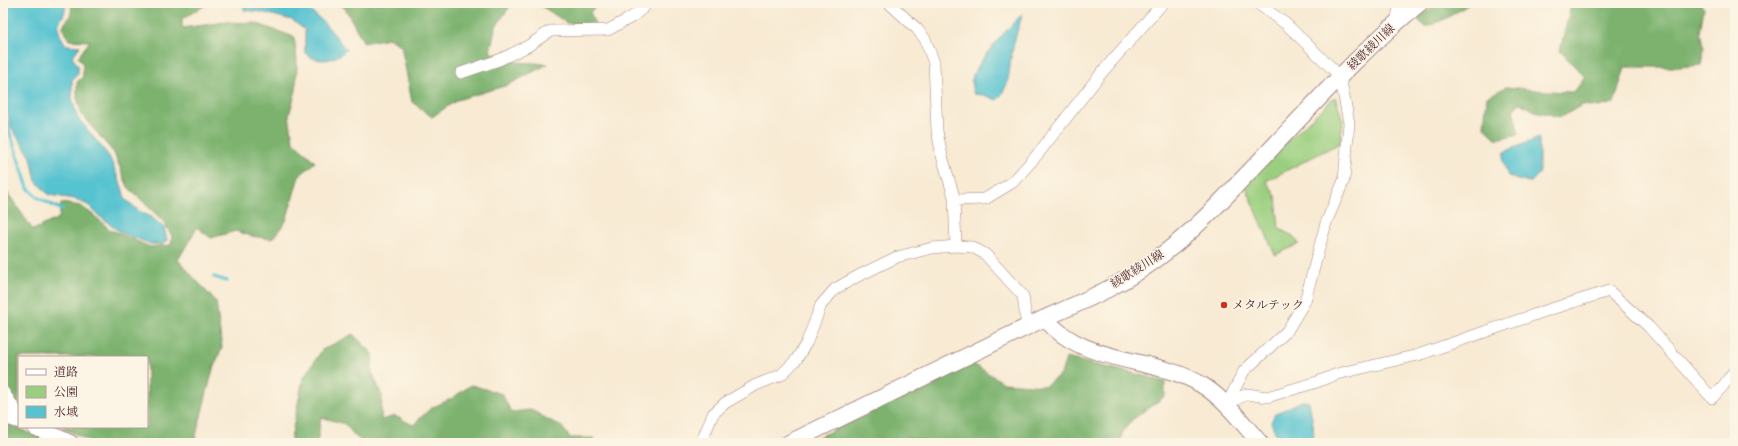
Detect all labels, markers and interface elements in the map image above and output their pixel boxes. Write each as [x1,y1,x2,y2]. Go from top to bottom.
street label: 綾歌綾川線 [1345,21,1397,73]
street label: 綾歌綾川線 [1108,247,1166,291]
place label: メタルテック [1232,298,1304,312]
marker: メタルテック [1219,300,1229,310]
legend [18,356,148,428]
text: 道路 [54,365,78,379]
text: 公園 [54,385,78,399]
text: 水域 [54,405,78,419]

